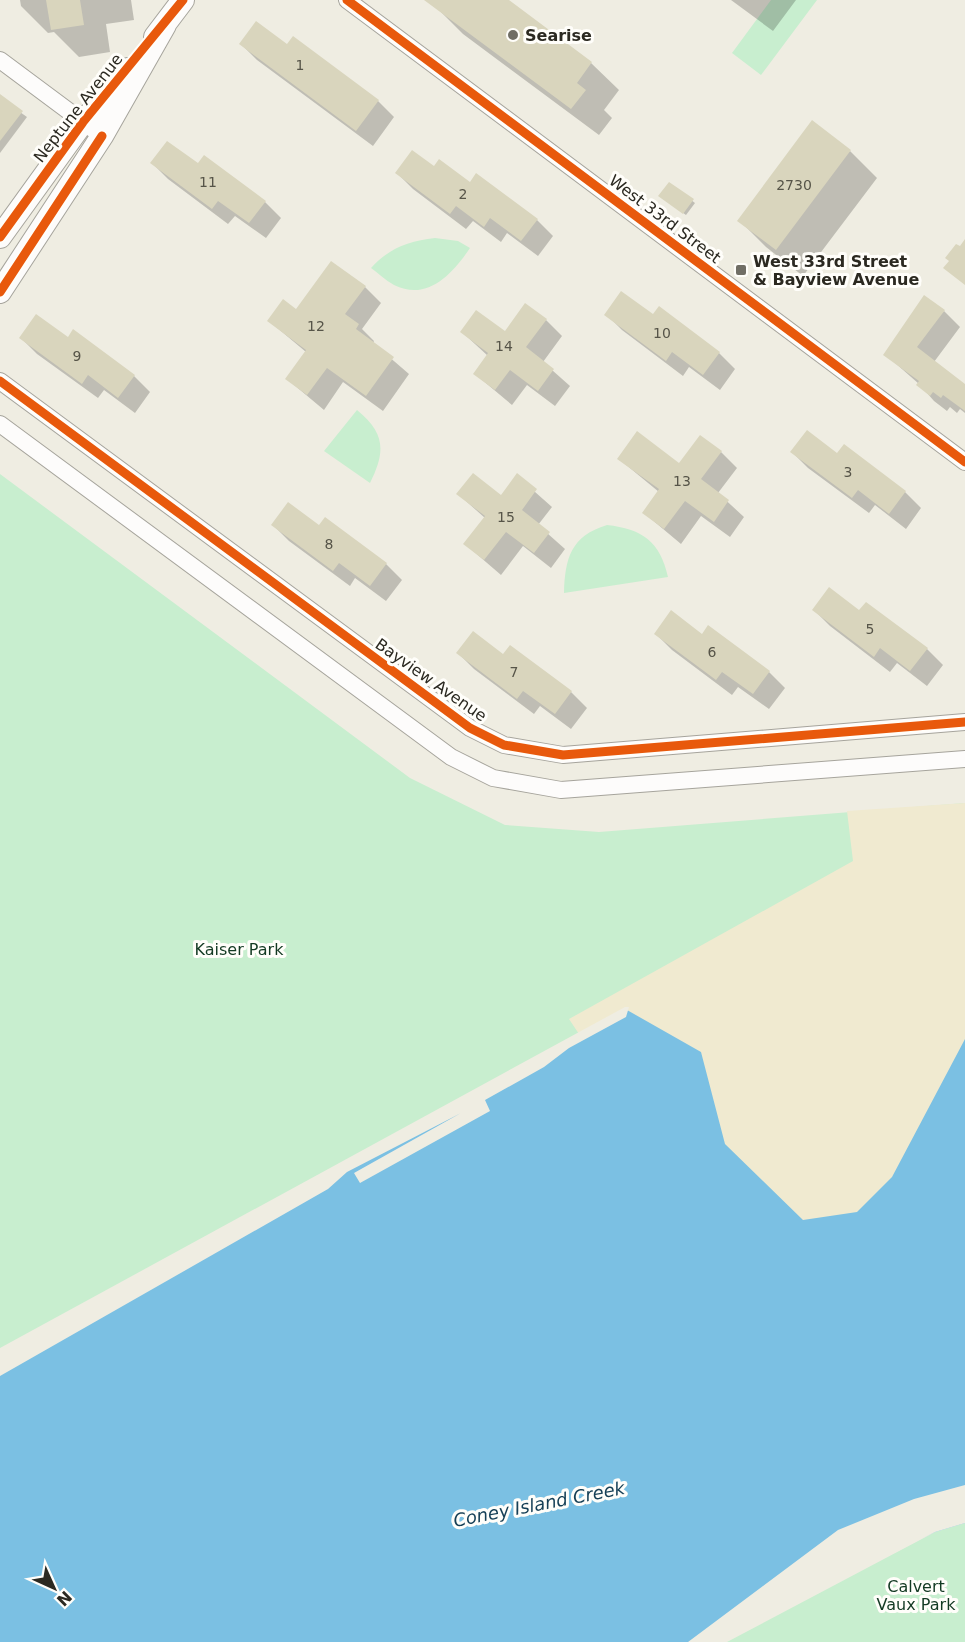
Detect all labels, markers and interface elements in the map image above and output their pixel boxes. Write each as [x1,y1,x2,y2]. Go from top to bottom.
place label: Searise [525,26,592,45]
marker: Searise [506,28,520,42]
street label: Neptune Avenue [30,50,126,166]
house number: 1 [296,57,304,73]
street label: West 33rd Street [605,171,725,267]
house number: 11 [199,174,217,190]
house number: 2730 [776,177,812,193]
house number: 2 [459,186,467,202]
place label: West 33rd Street & Bayview Avenue [753,252,919,289]
marker: West 33rd Street & Bayview Avenue [734,263,748,277]
house number: 12 [307,318,325,334]
house number: 10 [653,325,671,341]
house number: 14 [495,338,513,354]
house number: 9 [73,348,81,364]
house number: 3 [844,464,852,480]
house number: 13 [673,473,691,489]
house number: 15 [497,509,515,525]
house number: 8 [325,536,333,552]
house number: 5 [866,621,874,637]
street label: Bayview Avenue [372,634,490,726]
house number: 6 [708,644,717,660]
house number: 7 [510,664,518,680]
park label: Kaiser Park [195,940,284,959]
water label: Coney Island Creek [451,1477,628,1531]
north arrow [24,1558,84,1618]
park label: Calvert Vaux Park [877,1577,956,1614]
text: N [53,1587,76,1610]

